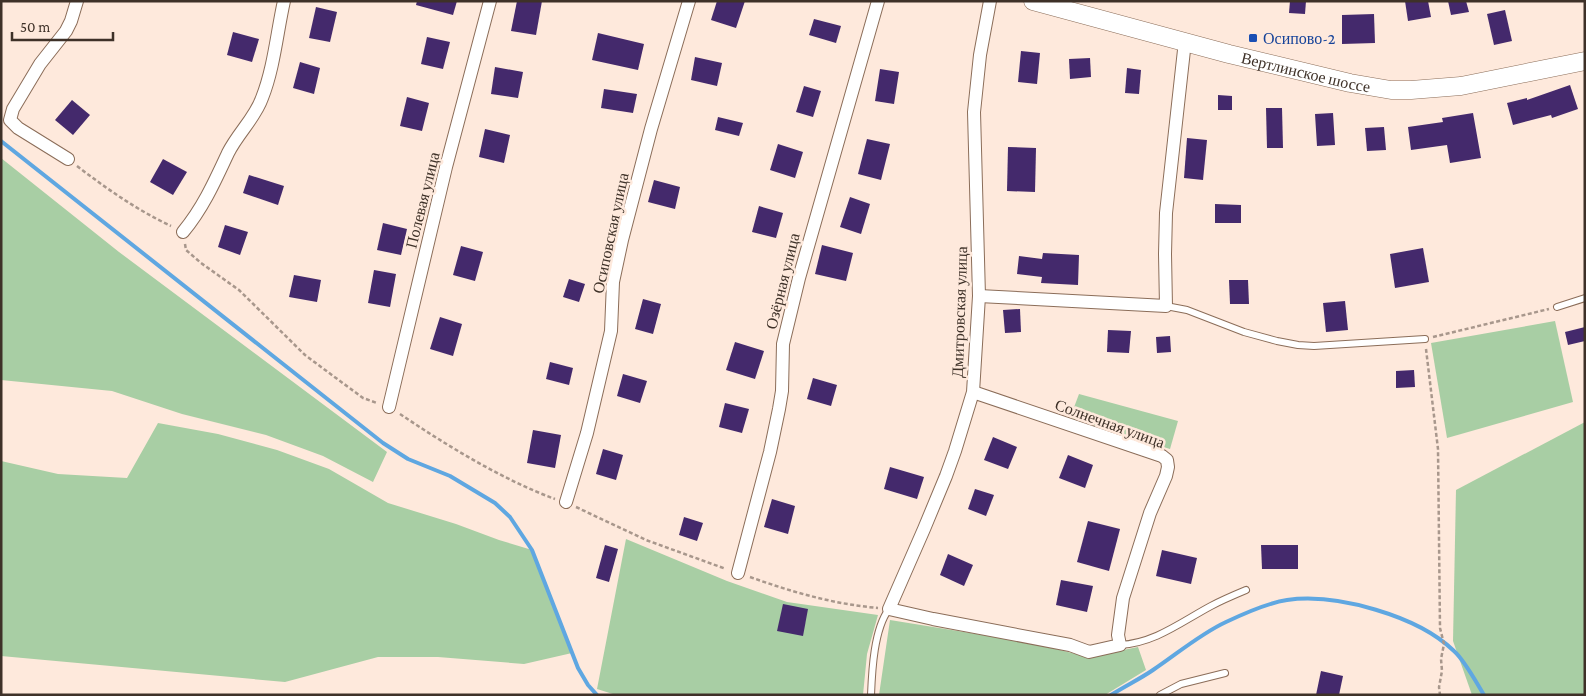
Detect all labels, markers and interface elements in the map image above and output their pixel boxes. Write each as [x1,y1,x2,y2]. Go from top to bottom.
scale bar [12,10,114,42]
text: 50 m [20,19,50,35]
place label: Осипово-2 [1263,30,1336,47]
marker: Осипово-2 [1247,32,1259,44]
street label: Вертлинское шоссе [1240,49,1372,95]
street label: Полевая улица [402,150,444,250]
street label: Осиповская улица [589,171,633,295]
street label: Озёрная улица [762,231,804,331]
street label: Дмитровская улица [949,246,971,378]
street label: Солнечная улица [1052,396,1167,452]

